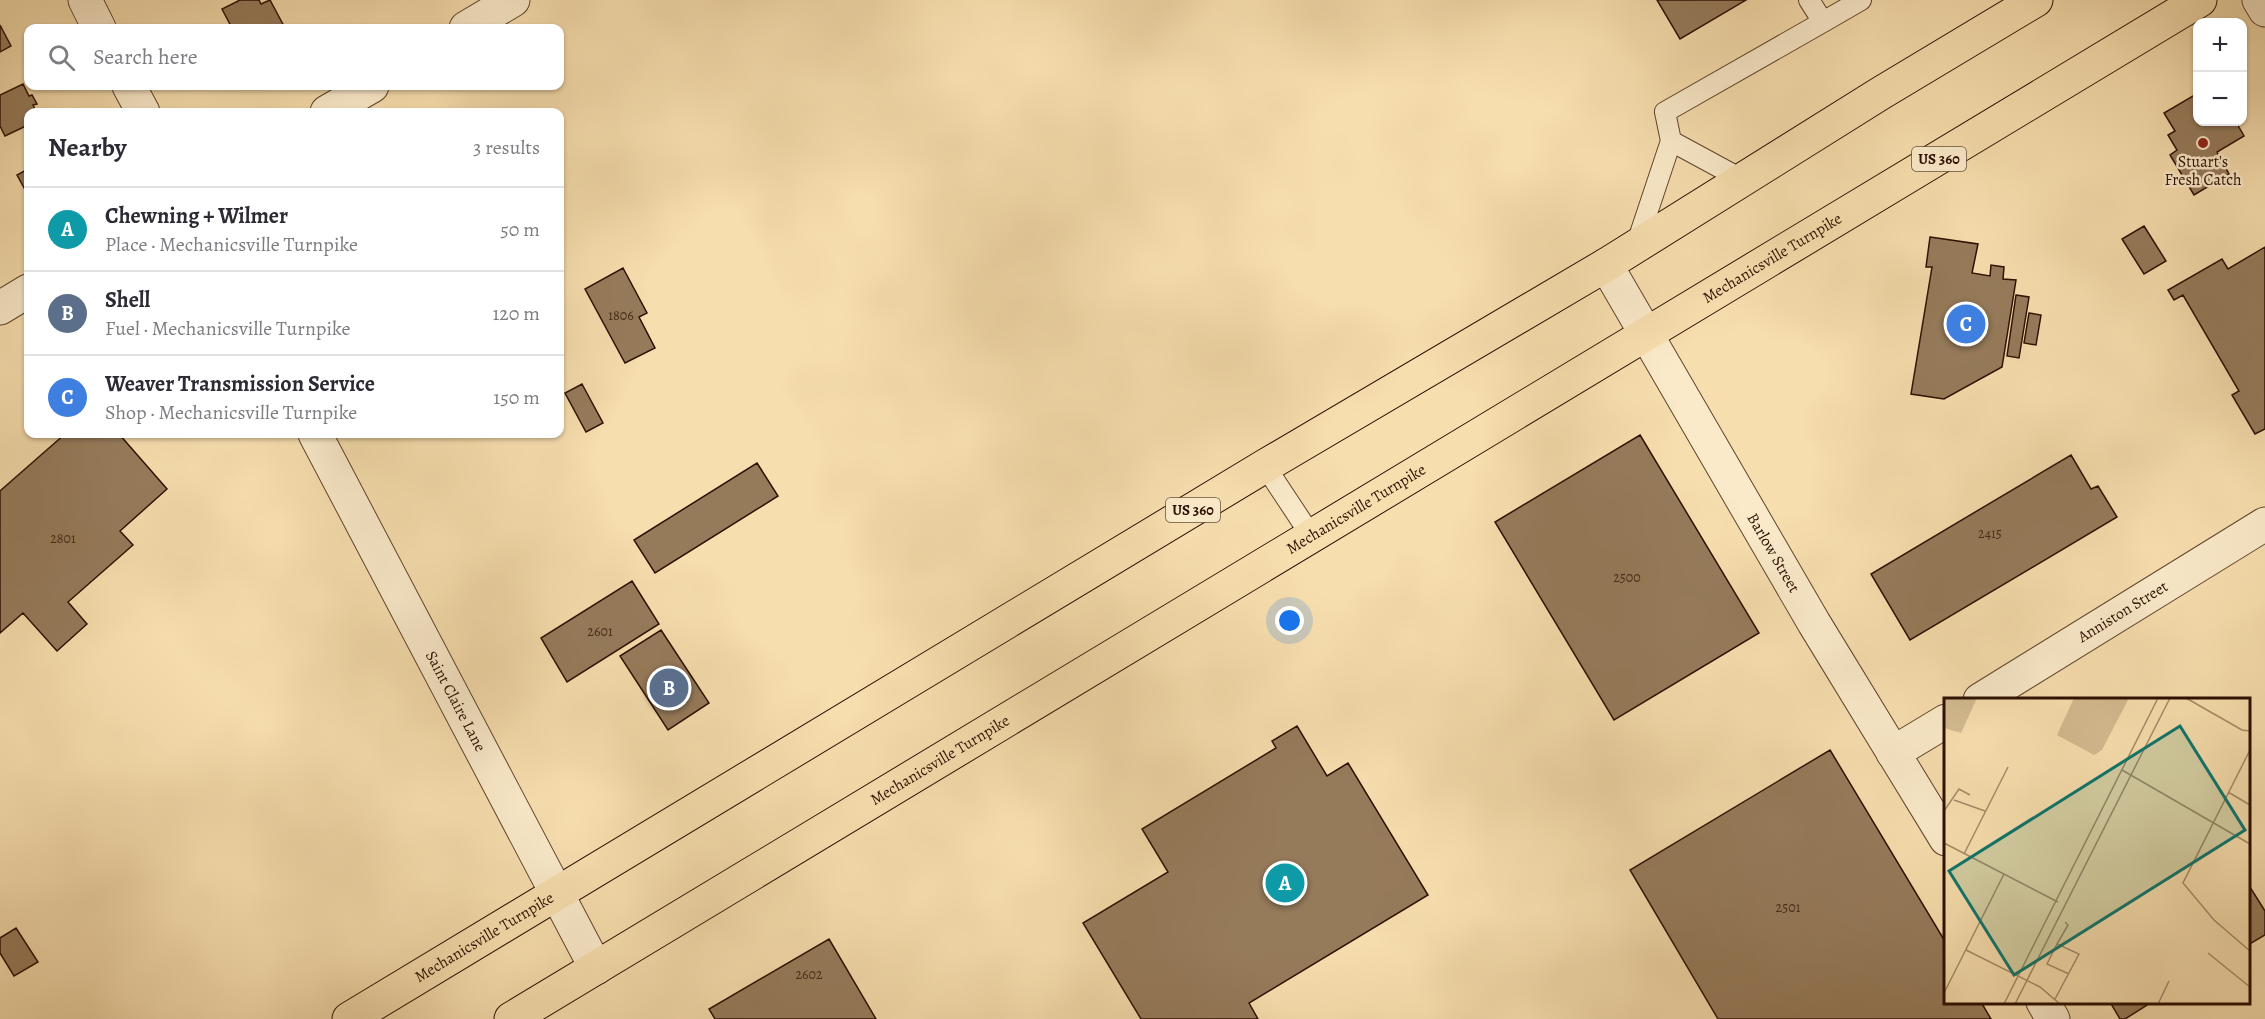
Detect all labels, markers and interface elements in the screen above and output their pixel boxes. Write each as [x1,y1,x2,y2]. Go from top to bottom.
map controls [2193,18,2247,126]
button: + [2193,18,2247,72]
search box [24,24,564,90]
icon: search [45,41,78,74]
text: Search here [93,42,198,72]
button: − [2193,72,2247,126]
text: Nearby [48,130,127,165]
text: 3 results [473,134,540,161]
marker: Stuart's Fresh Catch [2196,136,2210,150]
road number: US 360 [1912,147,1966,171]
place label: Stuart's Fresh Catch [2164,151,2242,191]
text: Chewning + Wilmer [105,201,288,231]
street label: Mechanicsville Turnpike [1698,208,1846,309]
text: A [61,216,74,243]
text: 50 m [500,216,540,243]
text: Place · Mechanicsville Turnpike [105,231,358,258]
text: Shell [105,285,150,315]
text: B [61,300,74,327]
text: 120 m [492,300,540,327]
pin: C [1946,302,1986,346]
house number: 1806 [608,306,634,325]
text: Fuel · Mechanicsville Turnpike [105,315,351,342]
text: Weaver Transmission Service [105,369,375,399]
text: C [61,384,74,411]
text: 150 m [493,384,540,411]
text: Shop · Mechanicsville Turnpike [105,399,357,426]
street label: Mechanicsville Turnpike [1282,459,1430,560]
road number: US 360 [1166,498,1220,522]
street label: Barlow Street [1742,509,1805,597]
house number: 2415 [1978,524,2002,543]
house number: 2801 [50,529,76,548]
house number: 2500 [1613,568,1641,587]
street label: Anniston Street [2073,576,2172,648]
your location [1275,606,1304,635]
house number: 2601 [587,622,613,641]
street label: Saint Claire Lane [420,647,491,756]
pin: B [650,666,688,710]
inset map [1944,698,2250,1004]
street label: Mechanicsville Turnpike [866,710,1014,811]
pin: A [1266,860,1304,906]
street label: Mechanicsville Turnpike [410,887,558,988]
house number: 2501 [1776,898,1801,917]
house number: 2602 [795,965,823,984]

